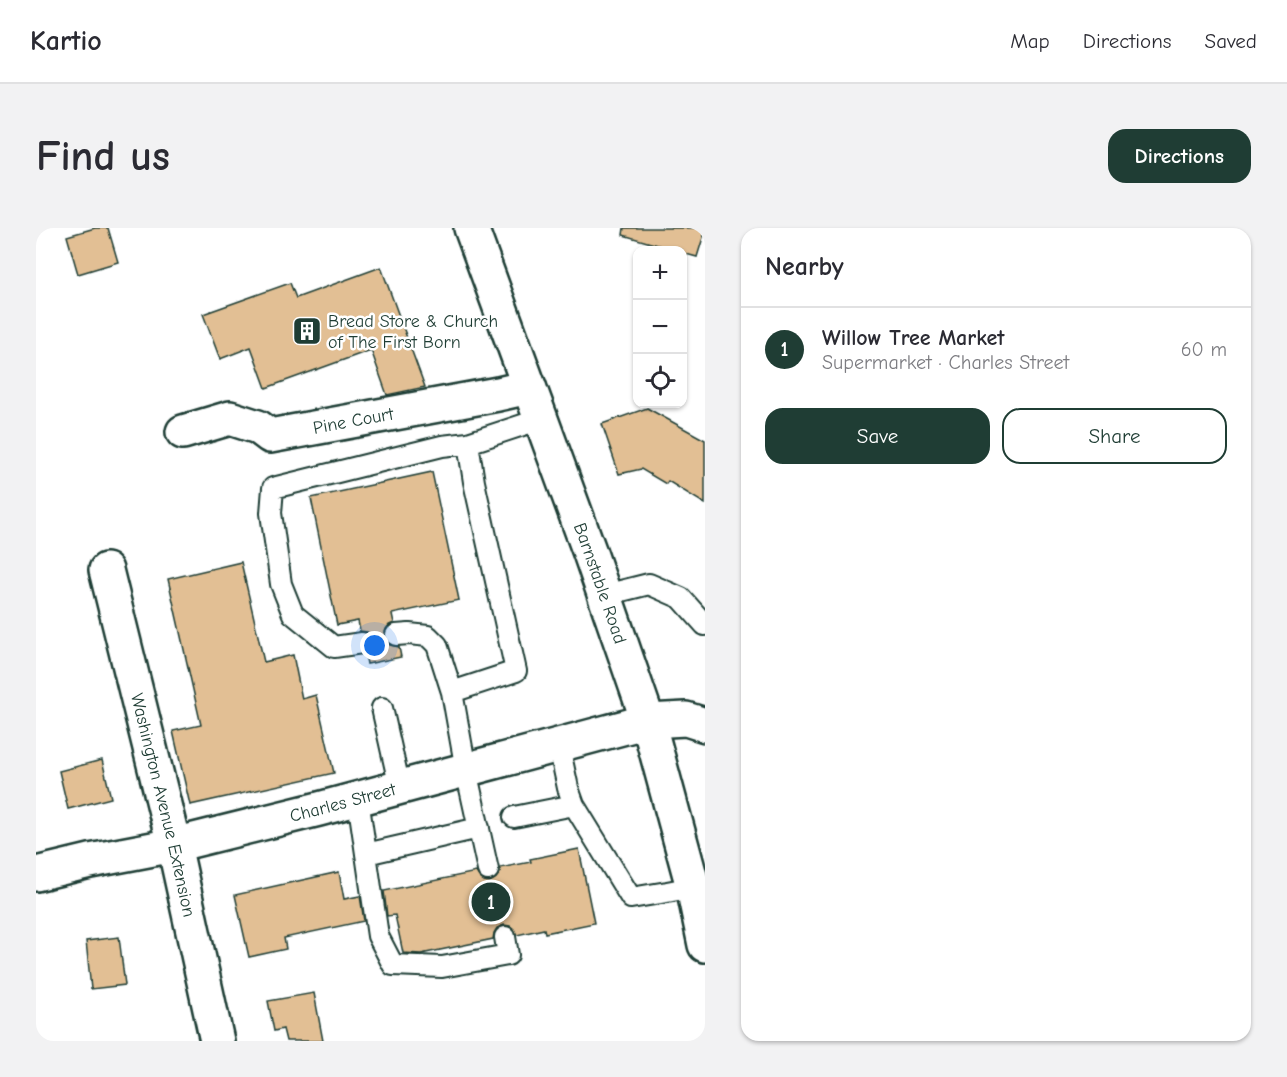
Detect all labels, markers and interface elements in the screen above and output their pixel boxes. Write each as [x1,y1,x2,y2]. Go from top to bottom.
text: Kartio [30,25,102,57]
text: Map [1010,29,1050,53]
text: Directions [1083,29,1172,53]
text: Saved [1205,29,1257,53]
button: Directions [1108,129,1251,183]
text: Find us [36,132,170,181]
map controls [633,246,687,408]
button: + [633,246,687,300]
text: Nearby [765,252,844,282]
button: − [633,300,687,354]
place label: Bread Store & Church of The First Born [328,311,498,353]
building icon: Bread Store & Church of The First Born [291,315,323,347]
text: Willow Tree Market [822,325,1005,351]
text: 1 [781,338,788,361]
text: 60 m [1181,338,1227,361]
text: Supermarket · Charles Street [822,351,1069,374]
button: locate [633,354,687,408]
street label: Pine Court [311,403,396,439]
button: Save [765,408,990,464]
button: Share [1002,408,1227,464]
street label: Barnstable Road [569,520,631,647]
your location [360,631,389,660]
street label: Washington Avenue Extension [126,691,200,919]
street label: Charles Street [288,779,399,827]
pin: 1 [472,880,510,924]

